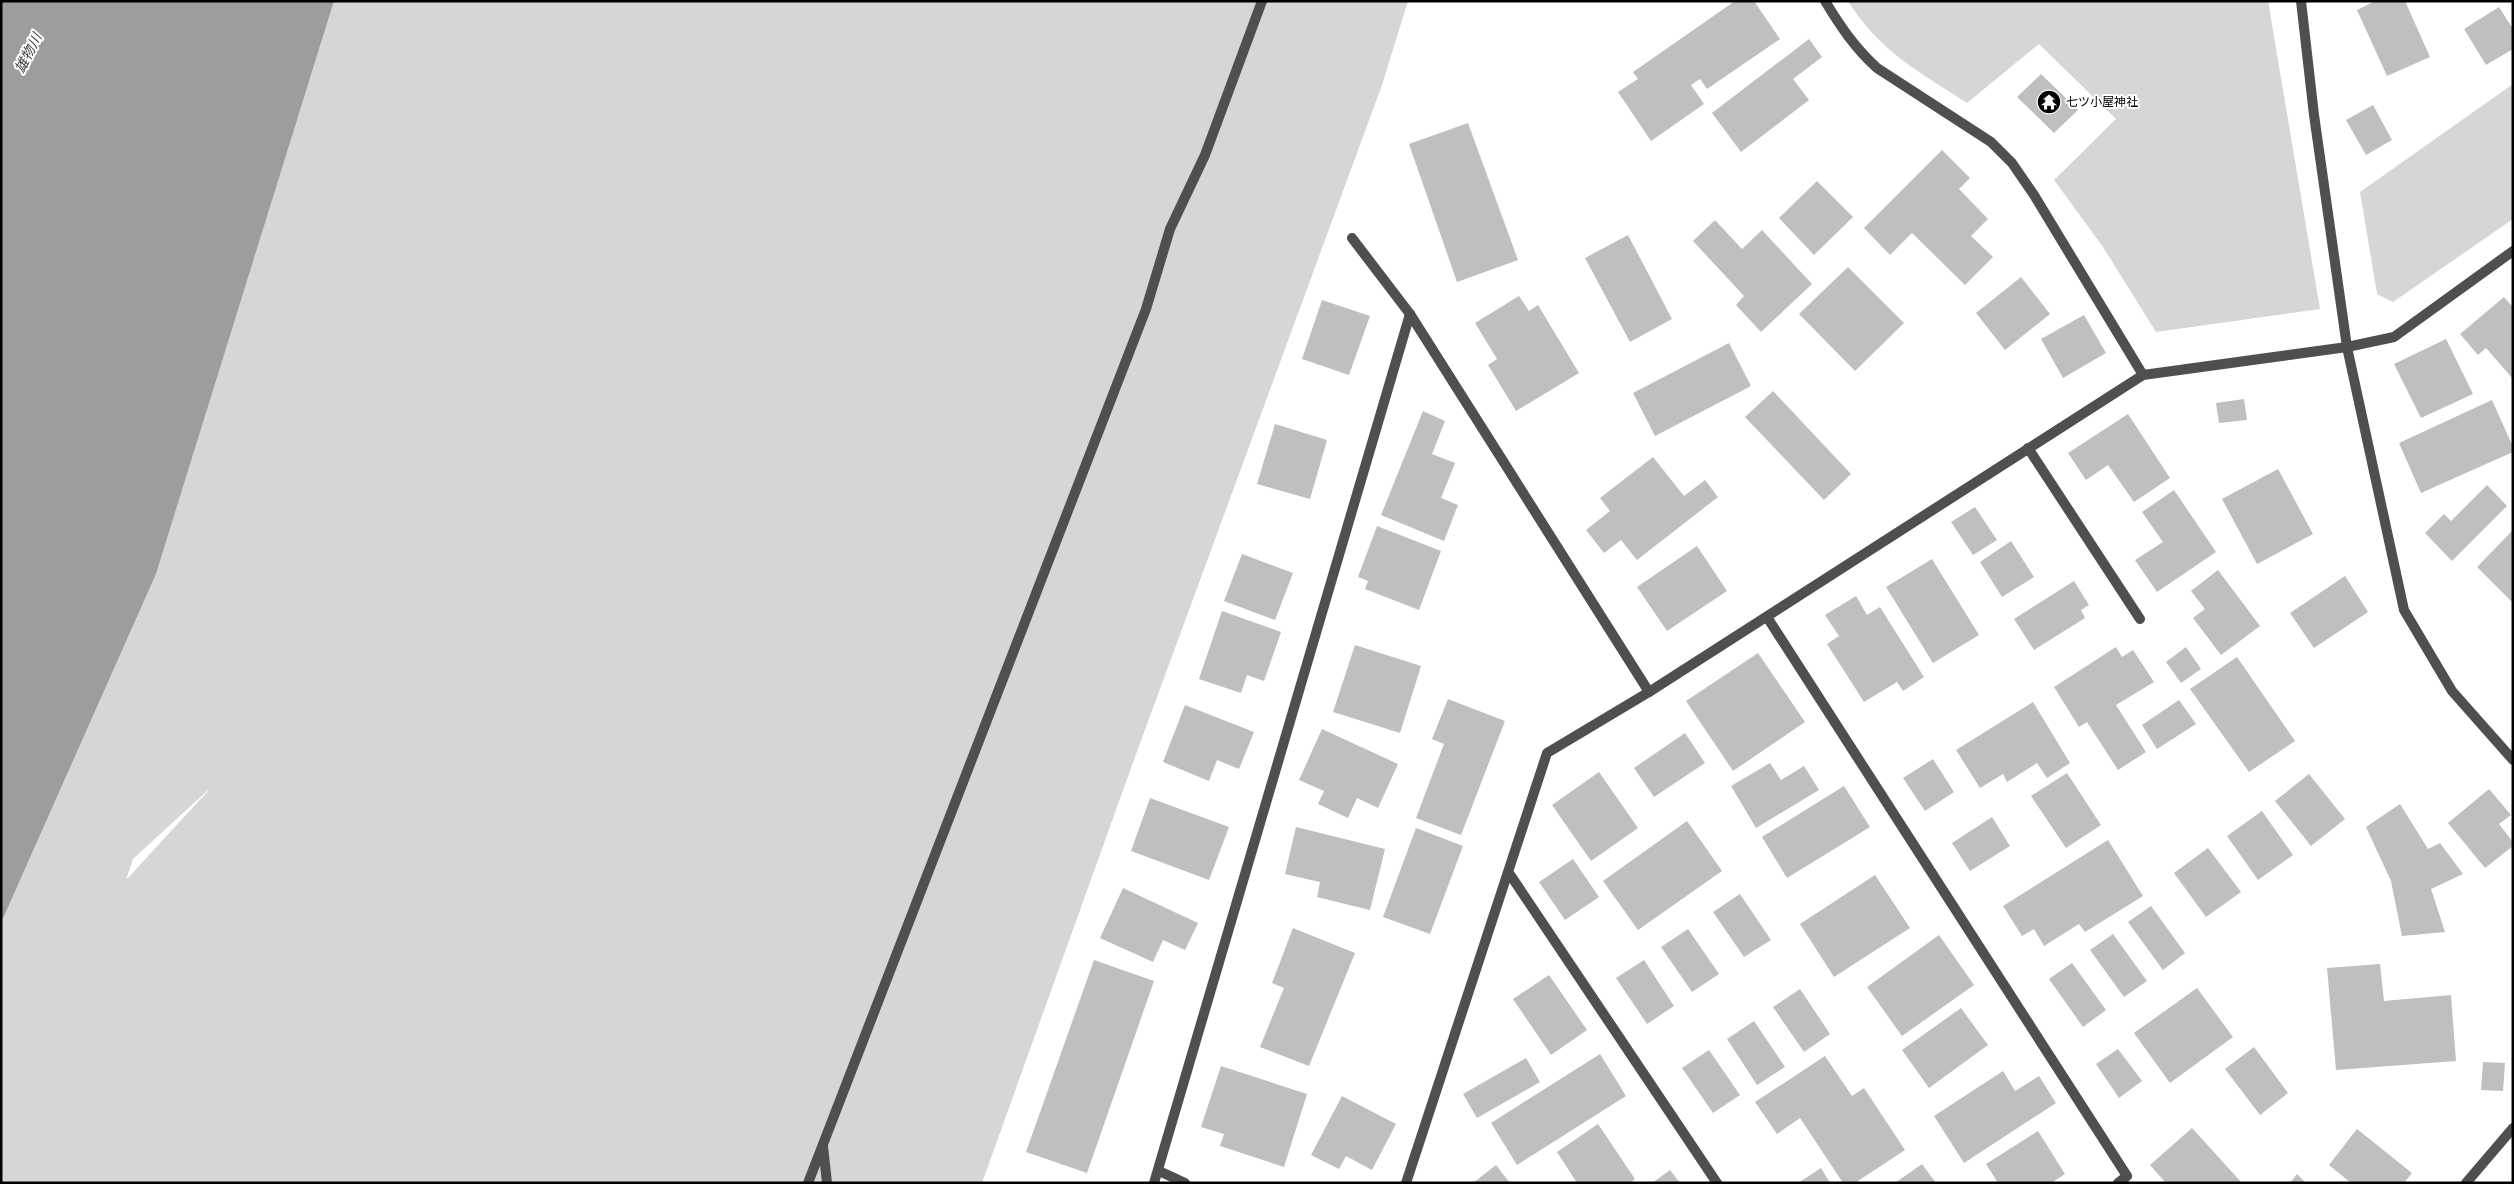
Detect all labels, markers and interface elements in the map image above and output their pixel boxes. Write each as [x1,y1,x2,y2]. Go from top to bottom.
water label: 雄物川 [11,29,46,75]
temple icon: 七ツ小屋神社 [2036,89,2062,115]
place label: 七ツ小屋神社 [2066,95,2138,109]

